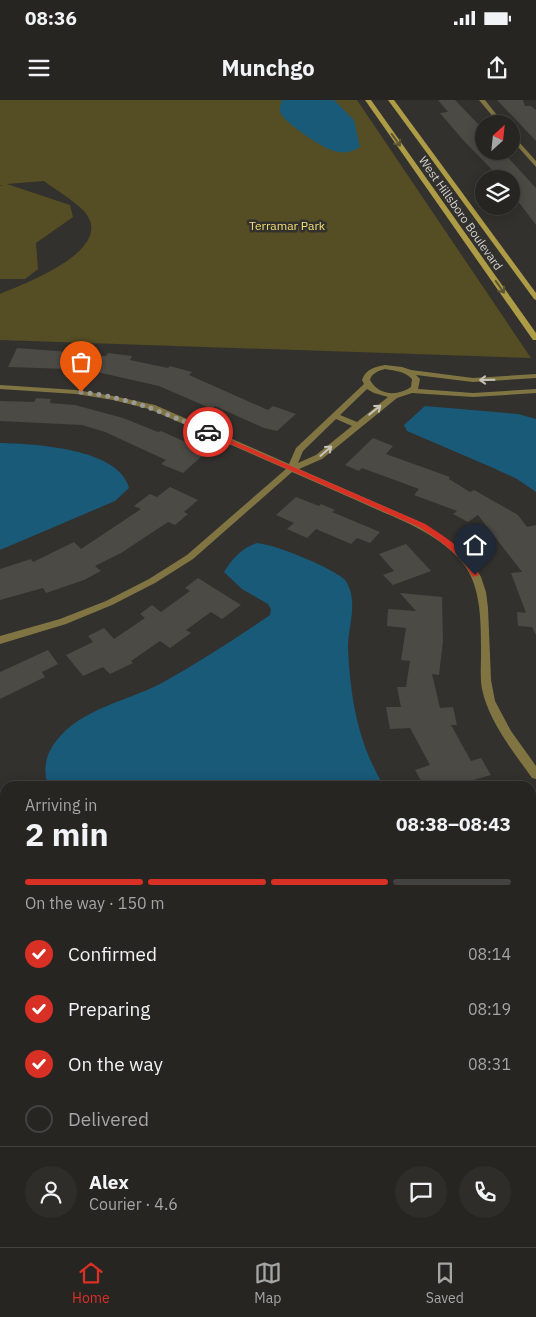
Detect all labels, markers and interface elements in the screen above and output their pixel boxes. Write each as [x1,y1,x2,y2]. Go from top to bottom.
text: 08:36 [25,6,77,30]
text: Munchgo [221,53,315,82]
icon: menu [25,54,53,82]
icon: share [483,54,511,82]
north arrow [475,115,520,160]
map controls [475,115,520,215]
one-way arrow [391,133,401,147]
street label: West Hillsboro Boulevard [416,153,506,273]
button: layers [475,170,520,215]
park label: Terramar Park [249,218,326,233]
one-way arrow [495,280,505,294]
pin [60,341,102,392]
icon: bag [67,348,95,376]
one-way arrow [480,375,496,385]
one-way arrow [368,404,381,415]
courier [183,407,233,457]
icon: car [194,418,222,446]
one-way arrow [320,445,333,457]
pin [454,524,496,575]
icon: home [461,531,489,559]
text: Arriving in [25,795,97,815]
text: 08:38–08:43 [396,812,511,836]
text: 2 min [25,813,109,855]
text: On the way · 150 m [25,893,164,913]
icon: check [25,940,53,968]
text: Confirmed [68,942,157,966]
text: 08:14 [468,944,511,964]
icon: check [25,995,53,1023]
text: Preparing [68,997,150,1021]
text: 08:19 [468,999,511,1019]
icon: check [25,1050,53,1078]
text: On the way [68,1052,163,1076]
text: 08:31 [468,1054,511,1074]
text: Delivered [68,1107,149,1131]
button: person [25,1166,77,1218]
button: chat [395,1166,447,1218]
button: phone [459,1166,511,1218]
text: Alex [89,1170,129,1194]
text: Courier · 4.6 [89,1194,178,1214]
tab: Home [72,1259,110,1307]
tab: Map [254,1259,282,1307]
tab: Saved [426,1259,464,1307]

